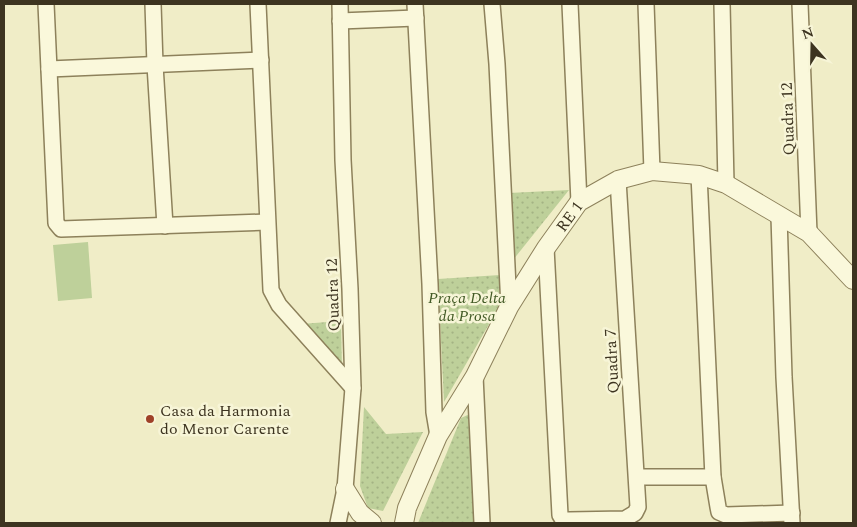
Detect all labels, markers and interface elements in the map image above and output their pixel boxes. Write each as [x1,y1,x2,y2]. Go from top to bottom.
north arrow [787,20,837,70]
text: N [799,21,817,45]
street label: Quadra 12 [775,82,801,156]
street label: RE 1 [550,196,589,237]
street label: Quadra 12 [320,258,346,332]
park label: Praça Delta da Prosa [428,286,506,328]
street label: Quadra 7 [598,328,626,394]
place label: Casa da Harmonia do Menor Carente [160,399,291,441]
marker: Casa da Harmonia do Menor Carente [144,413,156,425]

